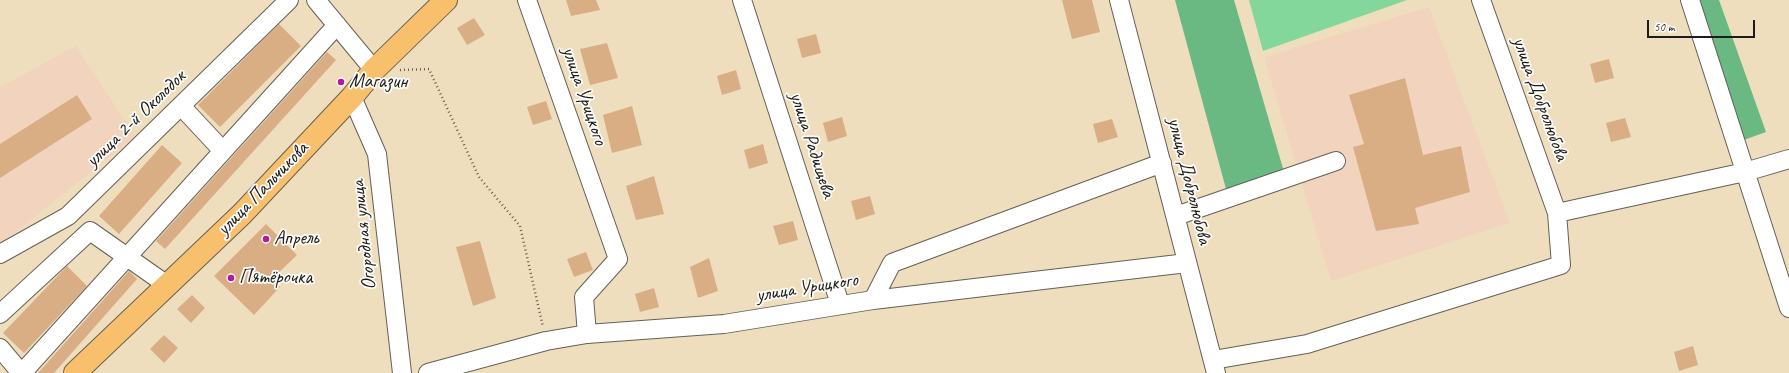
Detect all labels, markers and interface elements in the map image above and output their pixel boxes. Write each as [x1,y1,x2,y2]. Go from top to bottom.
scale bar [1649,12,1757,38]
text: 50 m [1654,19,1674,35]
street label: улица Добролюбова [1507,34,1573,164]
street label: улица Урицкого [556,44,612,148]
street label: улица 2-й Околодок [81,65,191,173]
place label: Магазин [349,70,407,94]
marker: Магазин [336,77,346,87]
street label: улица Радищева [784,89,840,201]
street label: улица Добролюбова [1162,115,1216,247]
street label: улица Пальчикова [212,137,314,241]
street label: Огородная улица [346,179,382,291]
place label: Апрель [274,227,319,251]
marker: Апрель [261,234,271,244]
place label: Пятёрочка [239,266,312,290]
street label: улица Урицкого [755,268,859,308]
marker: Пятёрочка [226,273,236,283]

